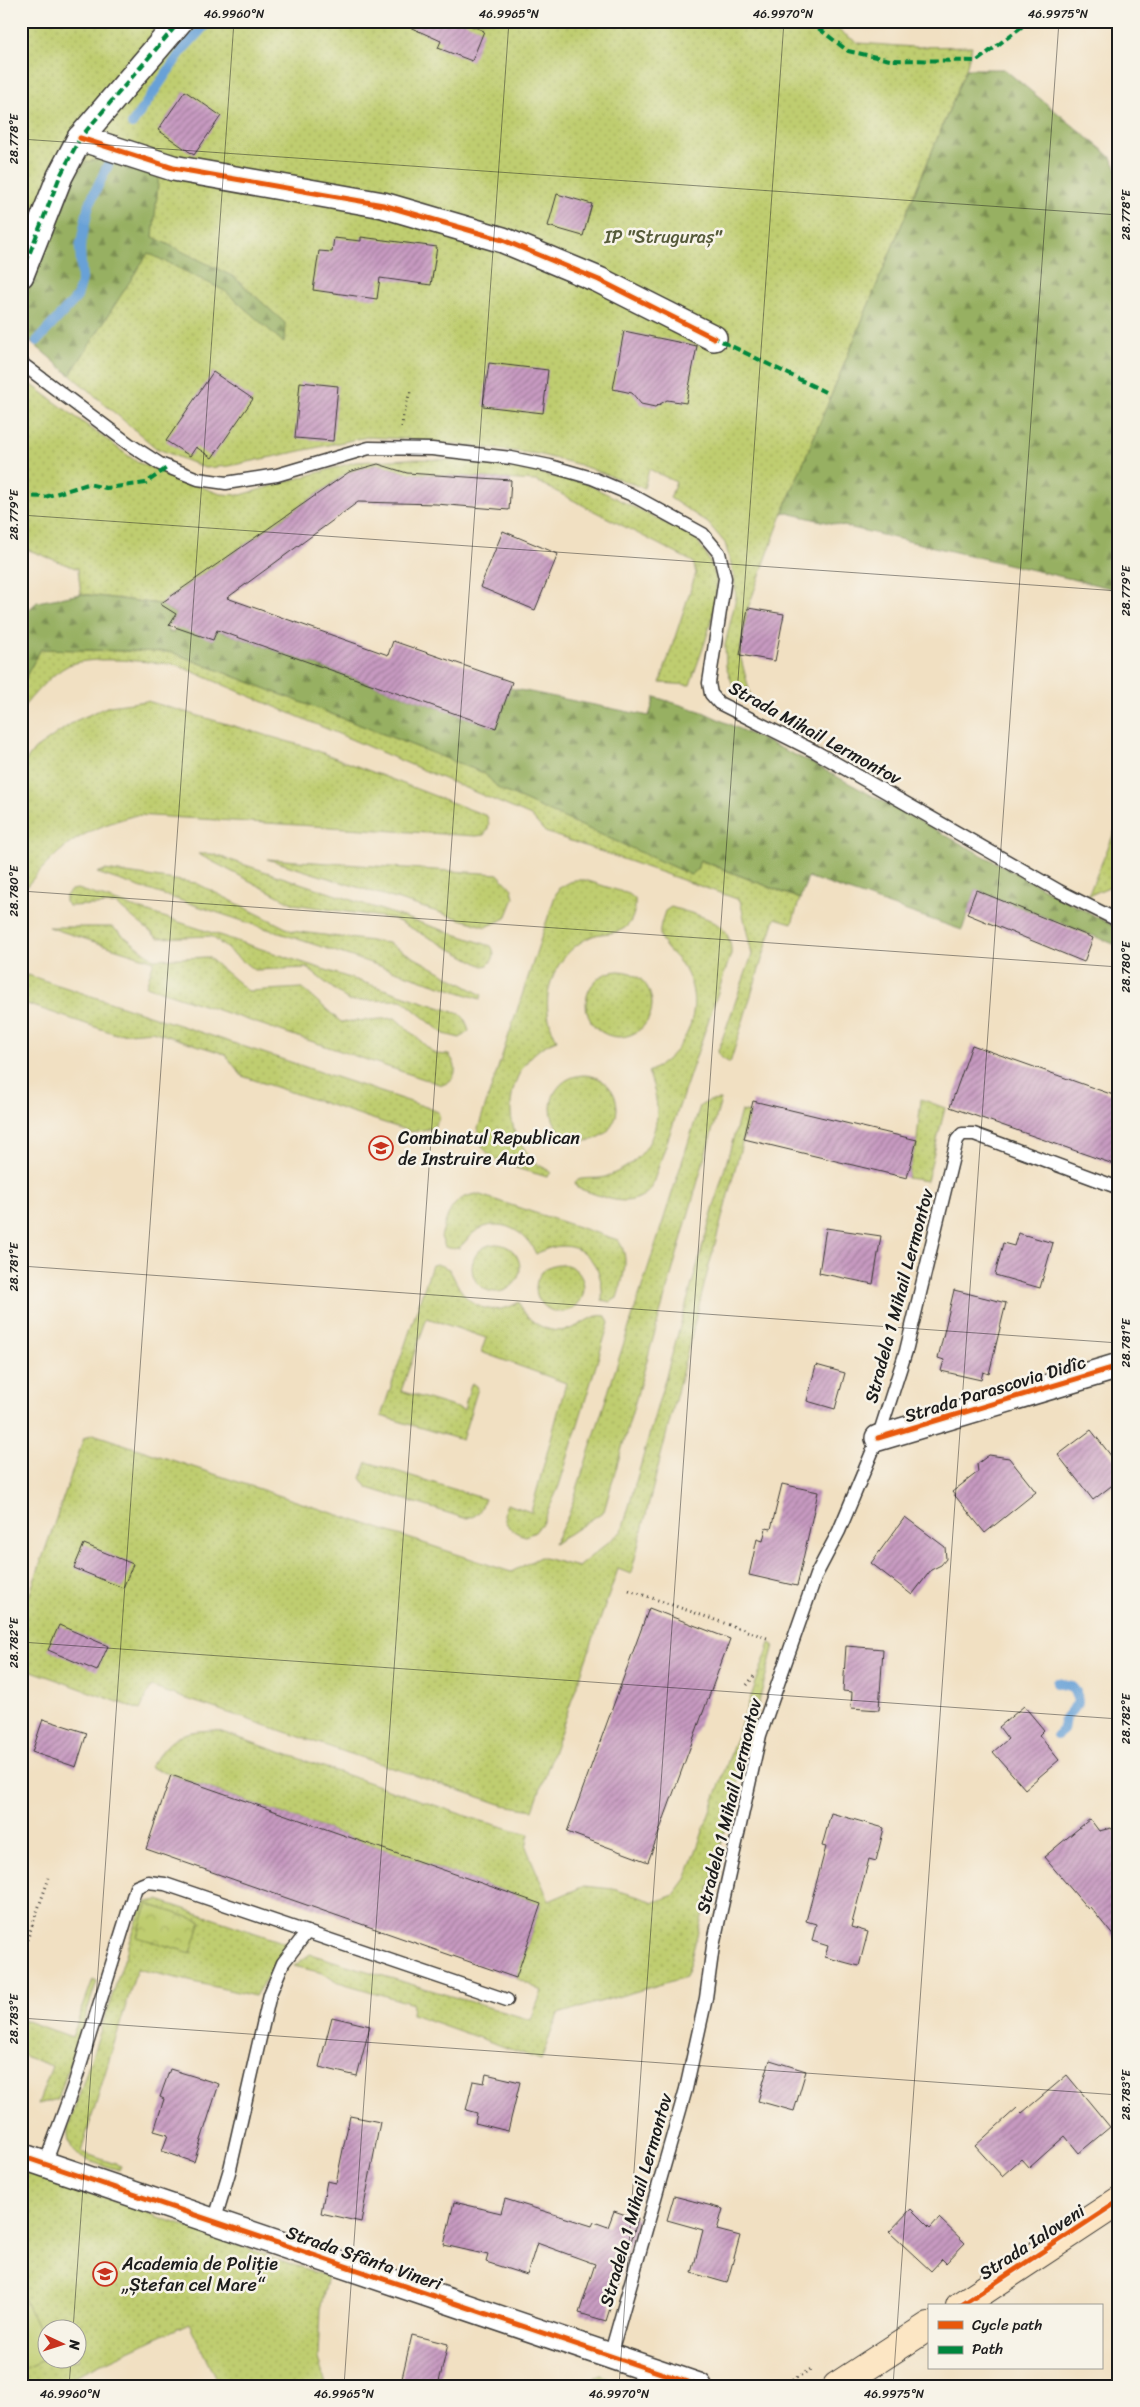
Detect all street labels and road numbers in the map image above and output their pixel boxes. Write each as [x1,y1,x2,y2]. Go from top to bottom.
street label: Strada Mihail Lermontov [723,672,909,795]
street label: Stradela 1 Mihail Lermontov [855,1184,943,1407]
street label: Strada Parascovia Didîc [900,1346,1090,1432]
street label: Stradela 1 Mihail Lermontov [687,1694,772,1917]
street label: Stradela 1 Mihail Lermontov [590,2088,682,2310]
street label: Strada Ialoveni [972,2195,1093,2289]
street label: Strada Sfânta Vineri [282,2216,447,2300]

